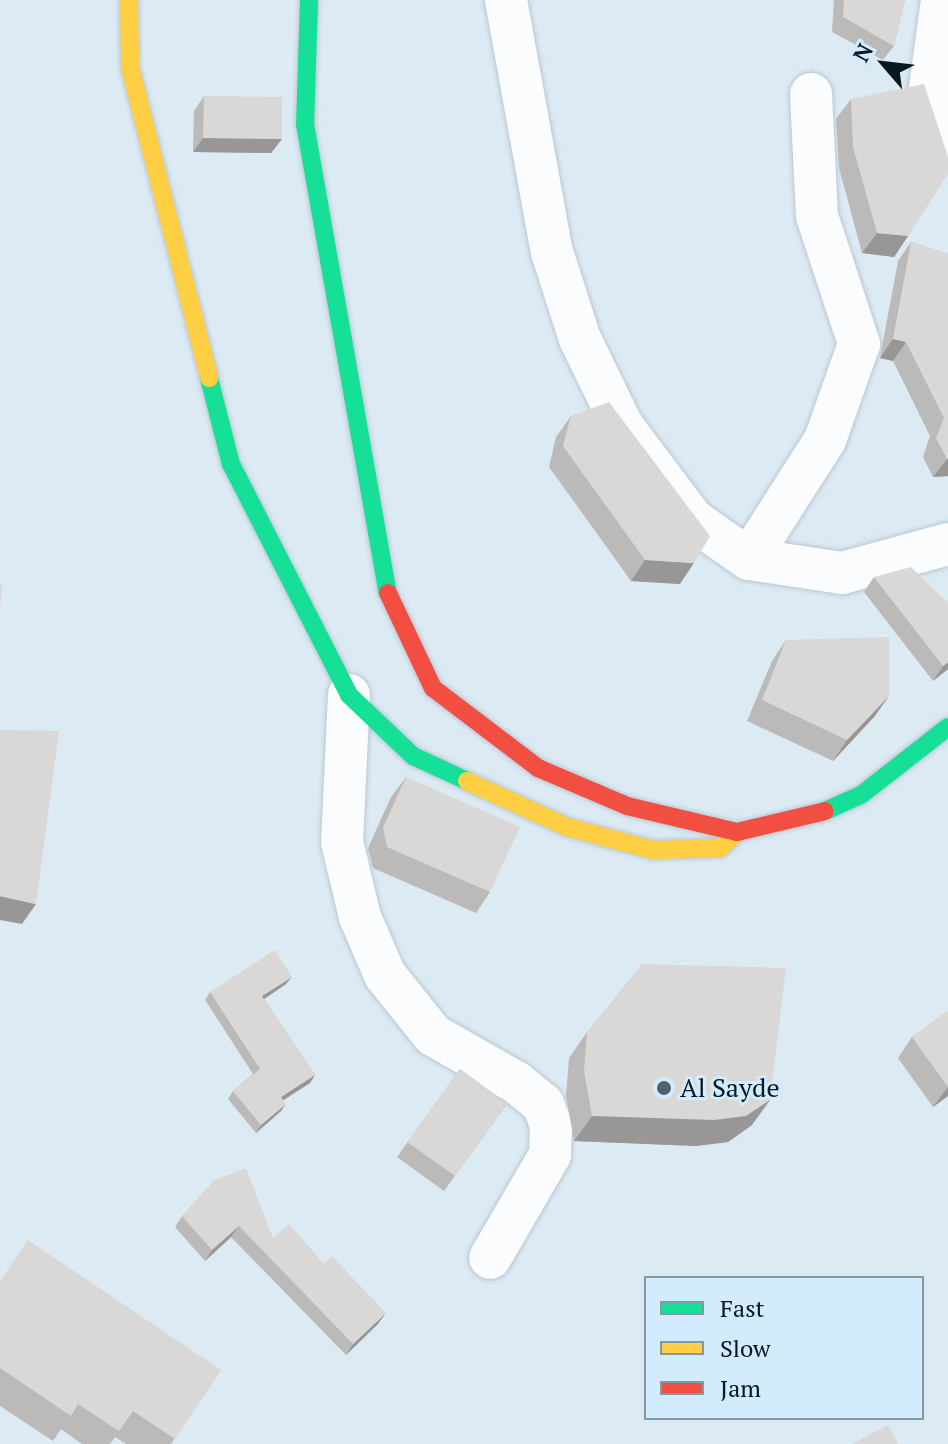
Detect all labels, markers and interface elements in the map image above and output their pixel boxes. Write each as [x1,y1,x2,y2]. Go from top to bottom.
north arrow [844,24,924,104]
text: N [846,38,879,67]
place label: Al Sayde [680,1072,780,1104]
marker: Al Sayde [655,1079,673,1097]
legend [644,1276,924,1420]
text: Fast [720,1292,764,1324]
text: Slow [720,1332,771,1364]
text: Jam [720,1372,761,1404]

